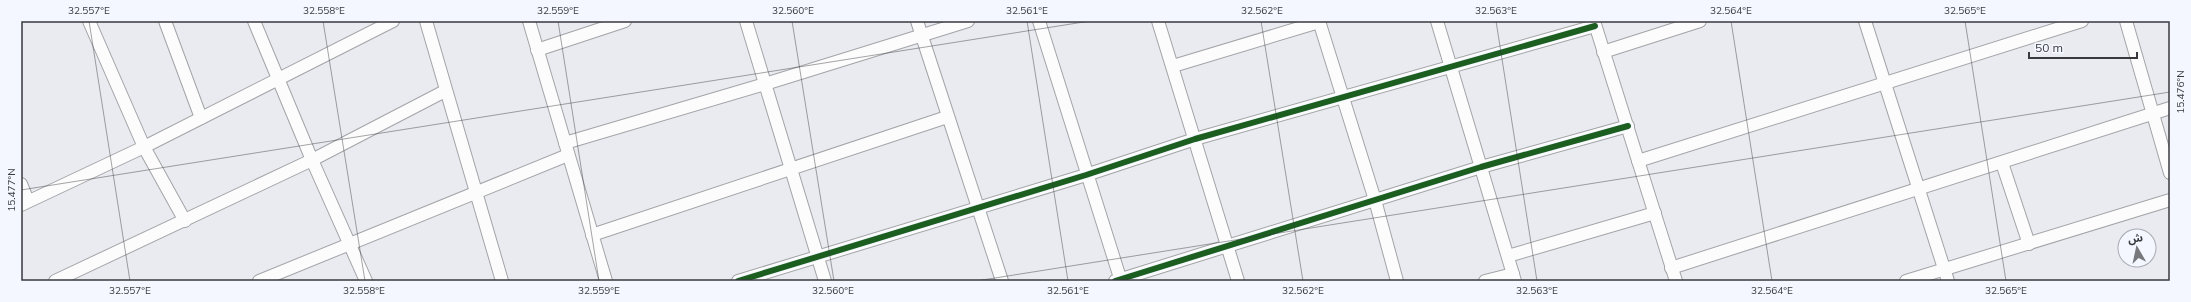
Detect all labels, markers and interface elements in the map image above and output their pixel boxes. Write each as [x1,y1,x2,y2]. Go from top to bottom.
text: 32.557°E [68,4,110,17]
text: 32.558°E [303,4,345,17]
text: 32.559°E [537,4,579,17]
text: 32.560°E [772,4,814,17]
text: 32.561°E [1006,4,1048,17]
text: 32.562°E [1241,4,1283,17]
text: 32.563°E [1475,4,1517,17]
text: 32.564°E [1710,4,1752,17]
text: 32.565°E [1944,4,1986,17]
scale bar [2029,34,2137,60]
text: 50 m [2035,40,2063,55]
text: 15.476°N [2174,70,2187,114]
text: 15.477°N [5,168,18,212]
north arrow [2117,228,2157,268]
text: ش [2127,230,2144,246]
text: 32.557°E [109,284,151,297]
text: 32.558°E [343,284,385,297]
text: 32.559°E [578,284,620,297]
text: 32.560°E [812,284,854,297]
text: 32.561°E [1047,284,1089,297]
text: 32.562°E [1282,284,1324,297]
text: 32.563°E [1516,284,1558,297]
text: 32.564°E [1751,284,1793,297]
text: 32.565°E [1985,284,2027,297]

